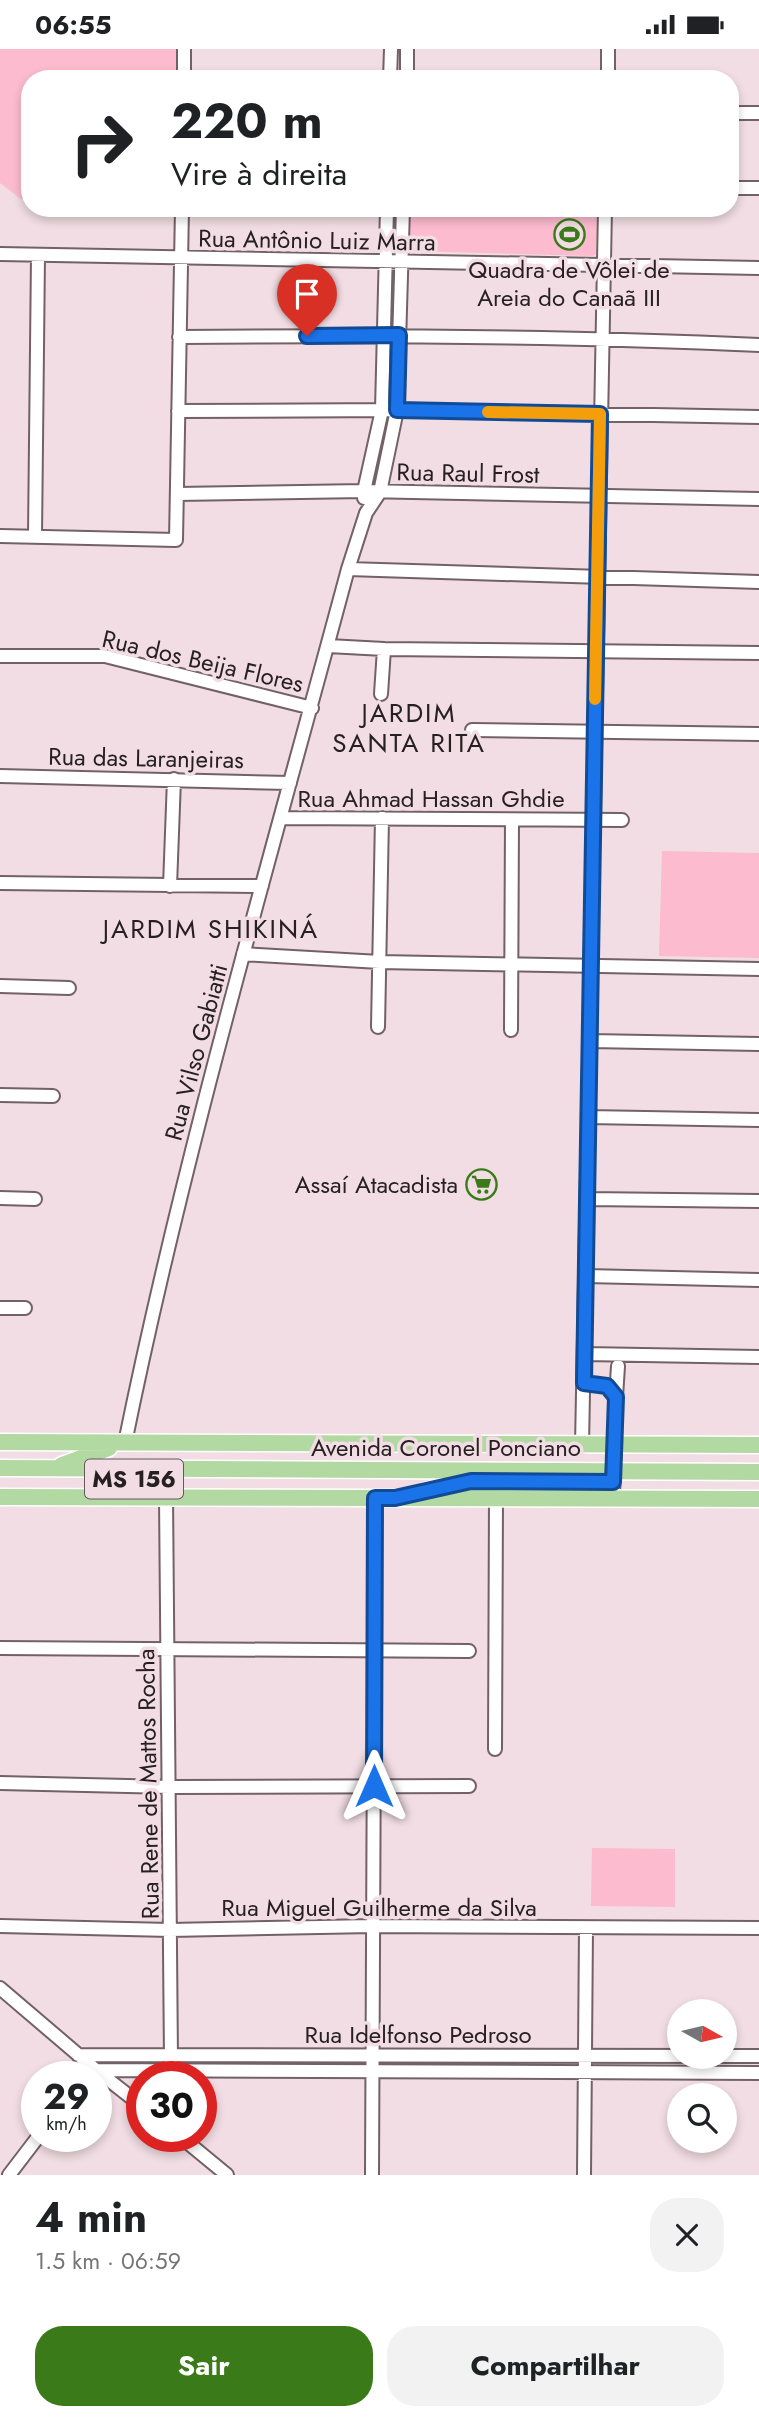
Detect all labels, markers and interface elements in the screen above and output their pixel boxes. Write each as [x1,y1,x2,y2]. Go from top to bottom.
text: 06:55 [35,6,112,44]
text: 220 m [171,86,323,156]
icon: right [56,98,147,189]
text: Vire à direita [171,151,347,197]
sports icon: Quadra de Vôlei de Areia do Canaã III [552,218,586,252]
street label: Rua Antônio Luiz Marra [198,220,436,260]
place label: Quadra de Vôlei de Areia do Canaã III [468,252,670,315]
pin [277,264,337,336]
icon: arrive [288,275,326,313]
street label: Rua Raul Frost [396,454,540,492]
street label: Rua dos Beija Flores [99,621,307,701]
district label: JARDIM SANTA RITA [332,694,486,762]
street label: Rua das Laranjeiras [48,739,244,777]
street label: Rua Ahmad Hassan Ghdie [297,781,565,816]
district label: JARDIM SHIKINÁ [100,910,319,948]
street label: Rua Vilso Gabiatti [156,960,236,1144]
place label: Assaí Atacadista [295,1167,458,1202]
supermarket icon: Assaí Atacadista [464,1167,498,1201]
street label: Avenida Coronel Ponciano [311,1430,581,1465]
road number: MS 156 [85,1459,183,1499]
street label: Rua Rene de Mattos Rocha [128,1648,168,1920]
position arrow [337,1749,411,1823]
street label: Rua Miguel Guilherme da Silva [221,1890,537,1925]
north arrow [667,1999,737,2069]
map controls [667,1999,737,2153]
street label: Rua Idelfonso Pedroso [305,2017,532,2052]
speed limit sign: 30 [126,2061,217,2152]
text: 29 [43,2072,90,2122]
button: search [667,2083,737,2153]
text: km/h [46,2111,87,2137]
text: 4 min [35,2187,147,2248]
button: close [650,2198,724,2272]
text: 1.5 km · 06:59 [35,2244,181,2278]
button: Sair [35,2326,373,2406]
button: Compartilhar [387,2326,724,2406]

